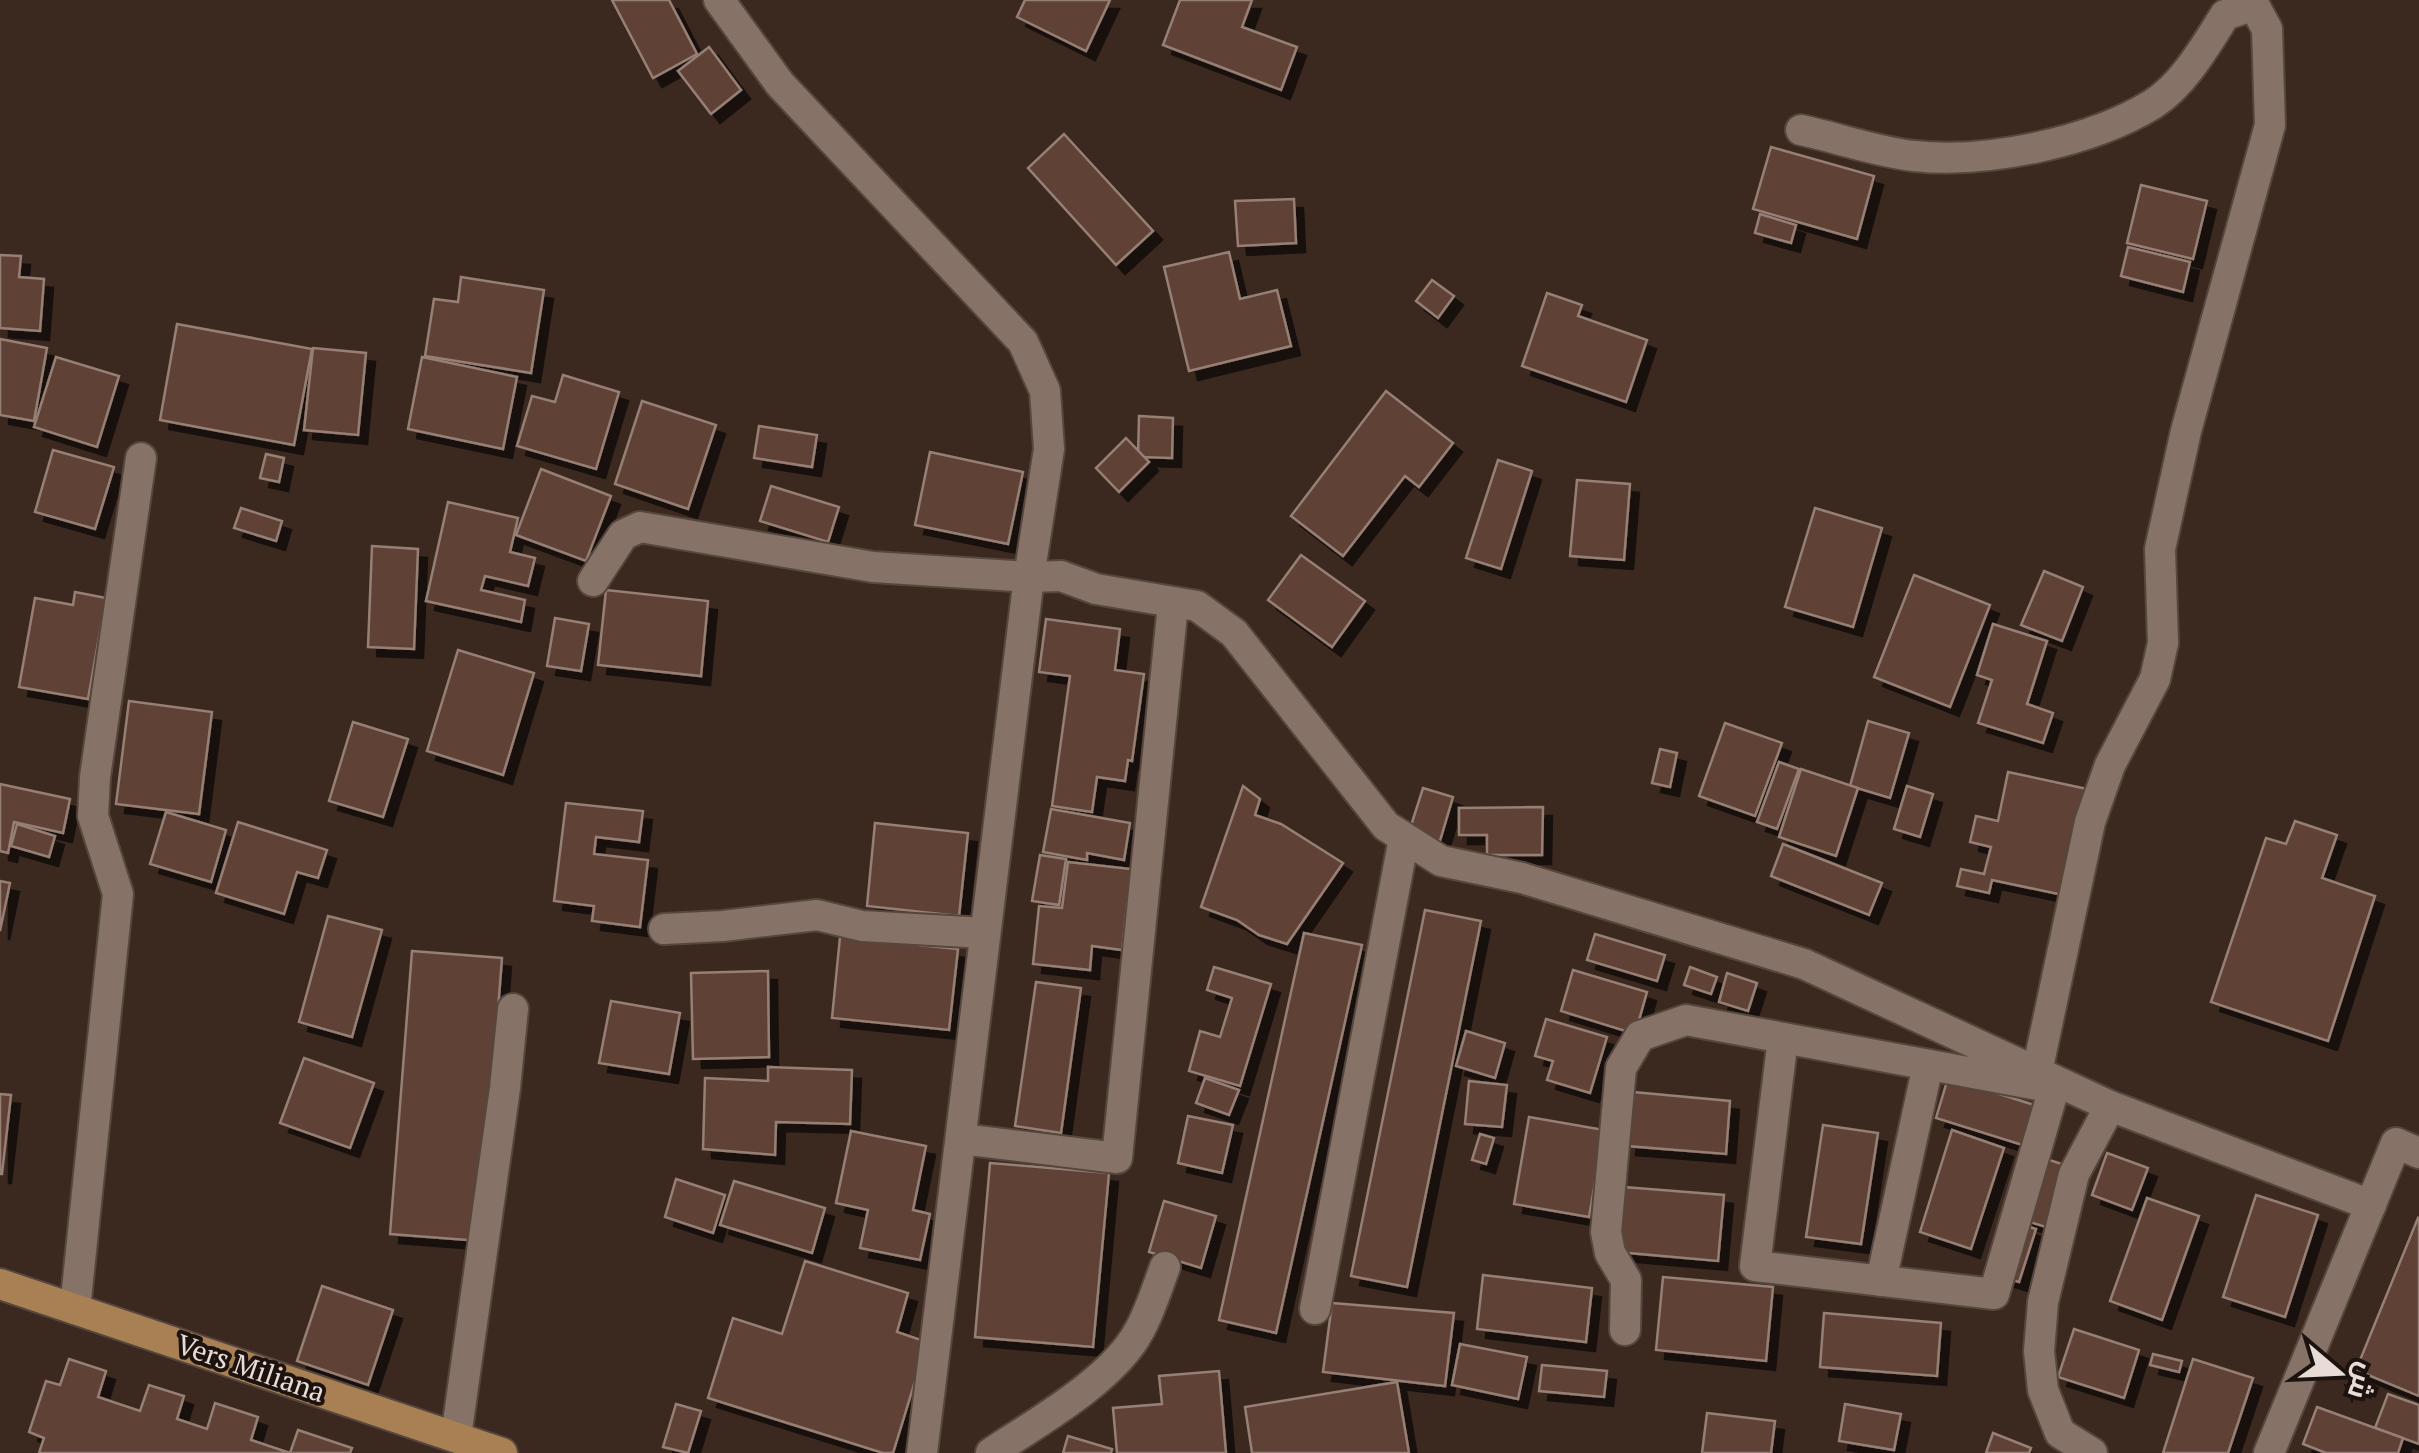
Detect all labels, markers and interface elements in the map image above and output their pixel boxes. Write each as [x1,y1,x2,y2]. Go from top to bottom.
north arrow [2289,1323,2389,1423]
street label: Vers Miliana [172,1325,330,1410]
text: ش [2340,1358,2386,1404]

